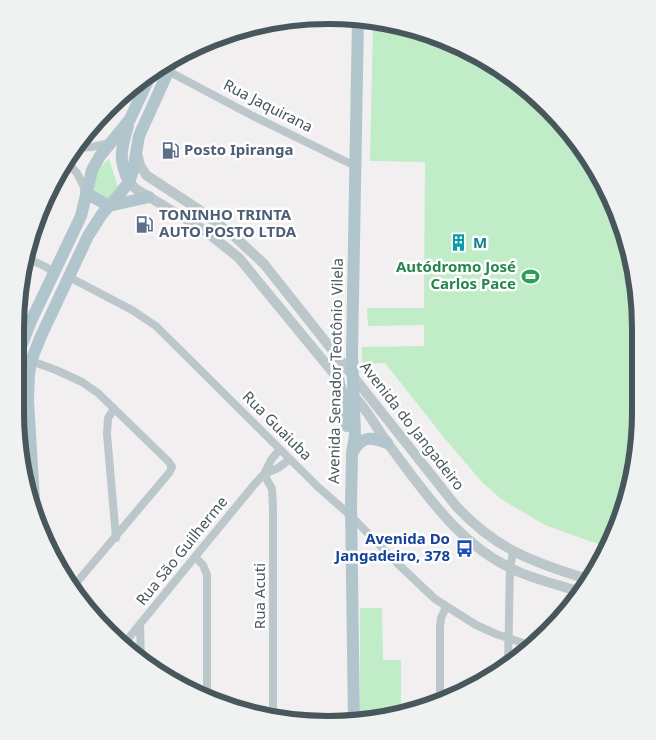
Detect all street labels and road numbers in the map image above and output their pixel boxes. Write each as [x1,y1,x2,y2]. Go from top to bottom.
street label: Rua Jaquirana [220,74,317,136]
street label: Avenida Senador Teotônio Vilela [323,258,347,484]
street label: Avenida do Jangadeiro [356,357,469,494]
street label: Rua Guaiuba [239,386,317,464]
street label: Rua São Guilherme [131,492,231,609]
street label: Rua Acuti [249,563,269,629]

